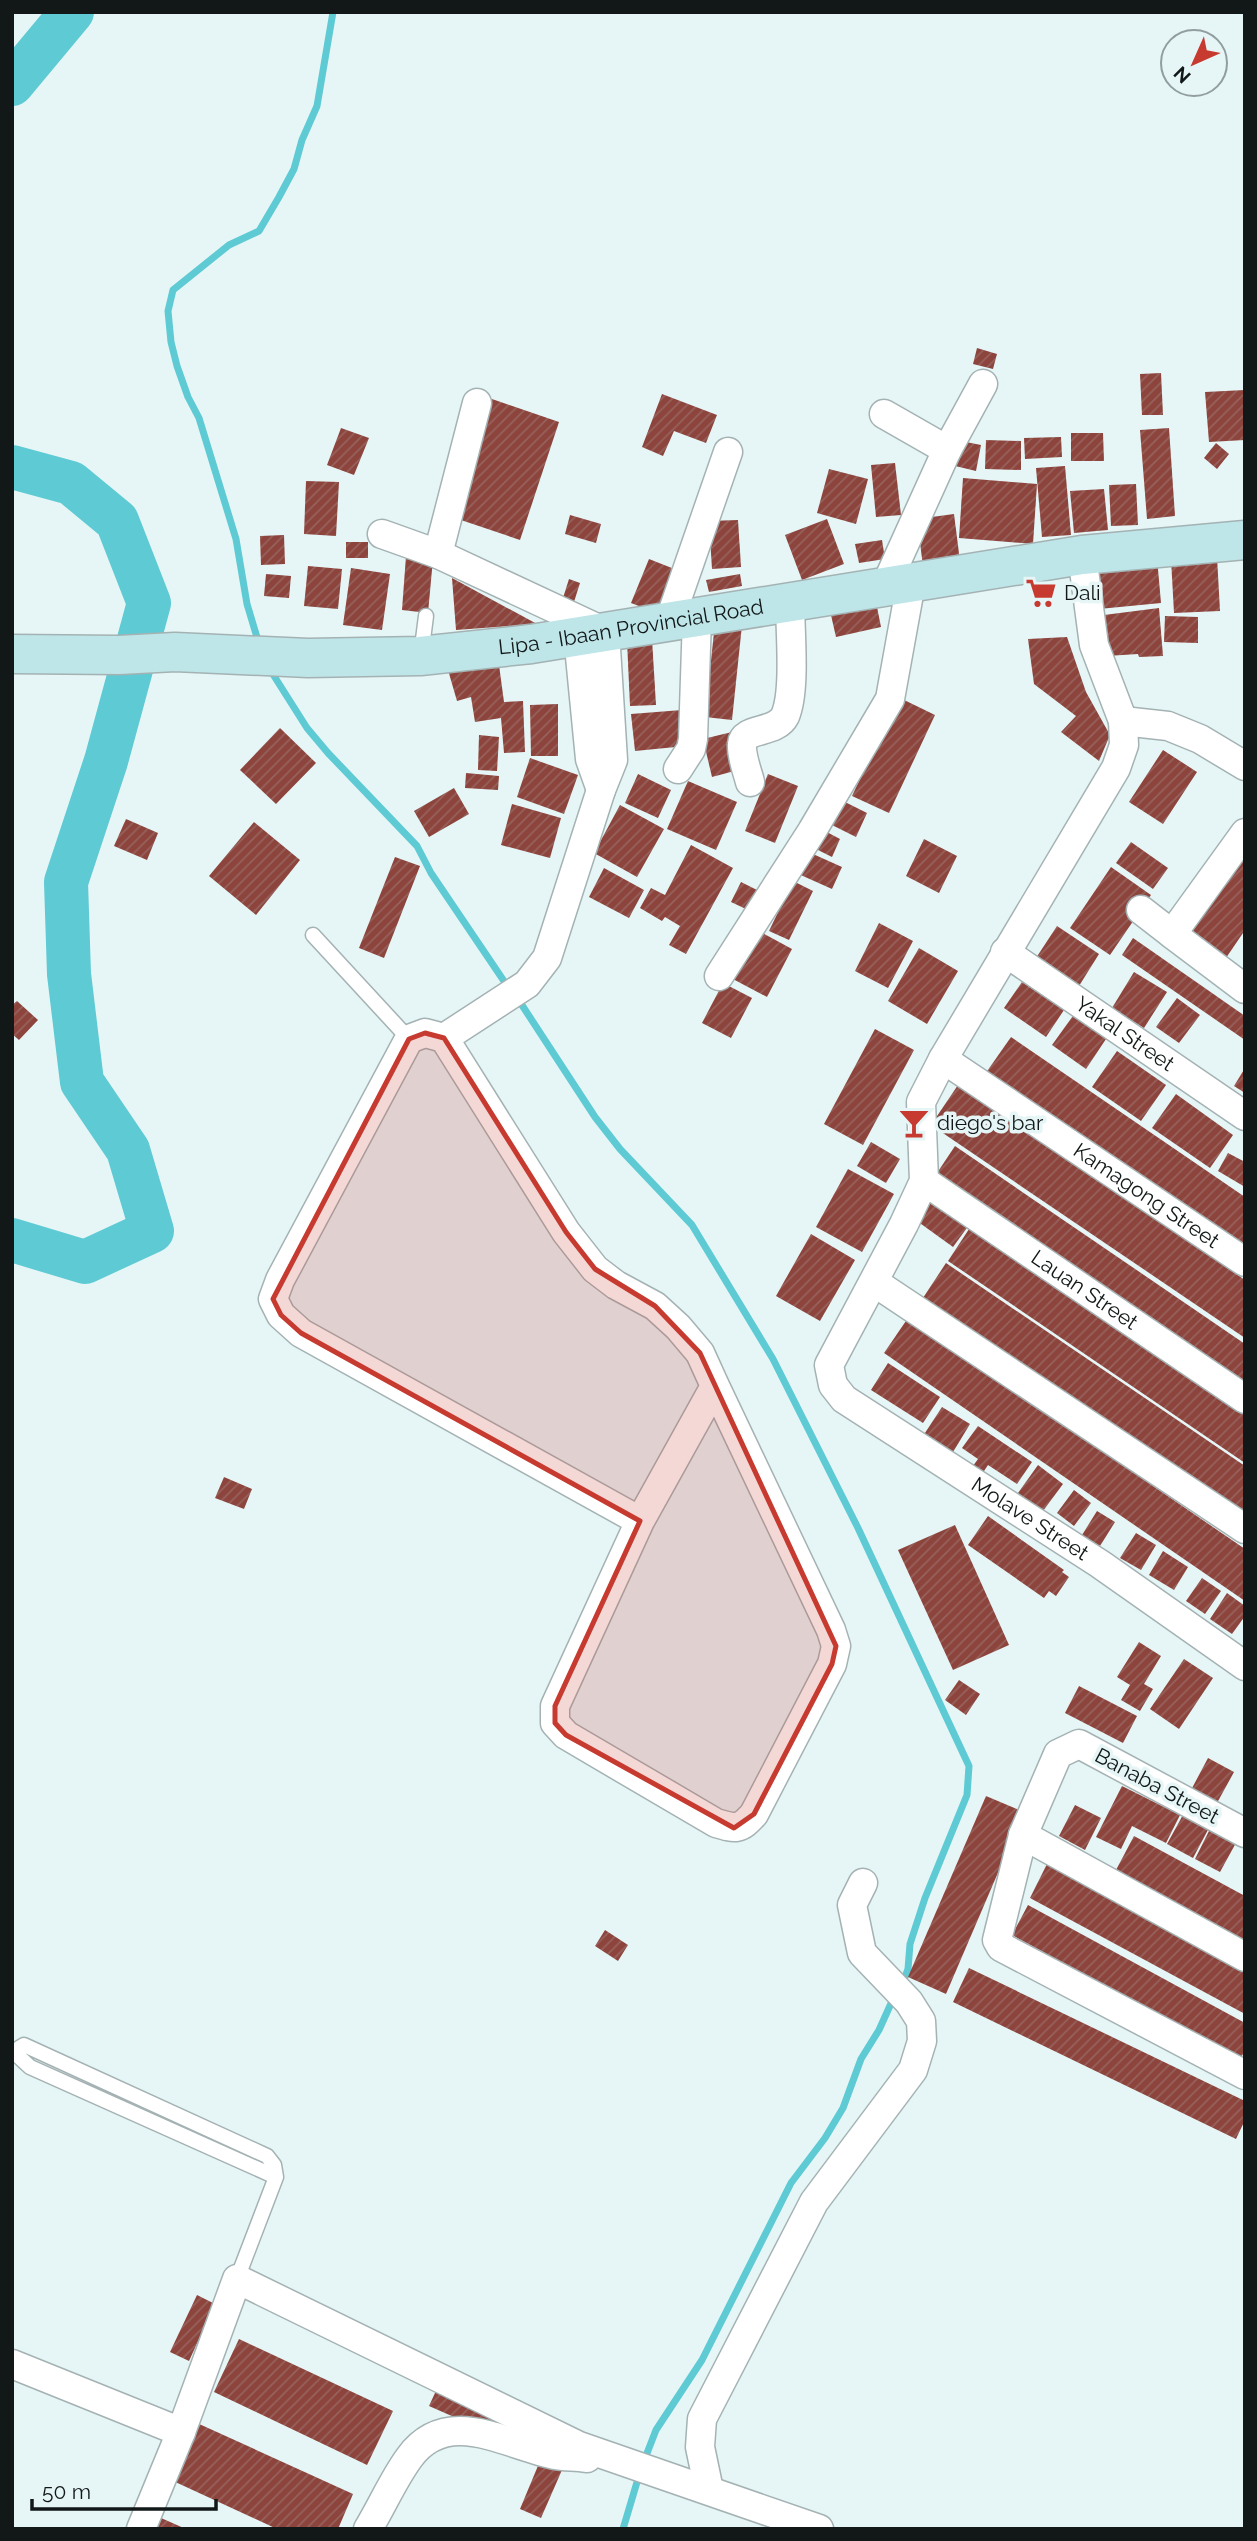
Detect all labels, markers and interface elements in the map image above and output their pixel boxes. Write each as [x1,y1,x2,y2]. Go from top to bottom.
north arrow [1159,28,1229,98]
text: N [1169,62,1195,88]
supermarket icon: Dali [1024,576,1058,610]
place label: Dali [1064,580,1101,605]
street label: Lipa - Ibaan Provincial Road [497,594,765,659]
street label: Yakal Street [1071,991,1179,1076]
bar icon: diego's bar [897,1106,931,1140]
place label: diego's bar [937,1110,1044,1135]
street label: Kamagong Street [1069,1137,1224,1253]
street label: Lauan Street [1027,1245,1143,1335]
street label: Molave Street [967,1472,1093,1565]
street label: Banaba Street [1091,1742,1224,1829]
scale bar [32,2468,215,2512]
text: 50 m [42,2479,91,2504]

